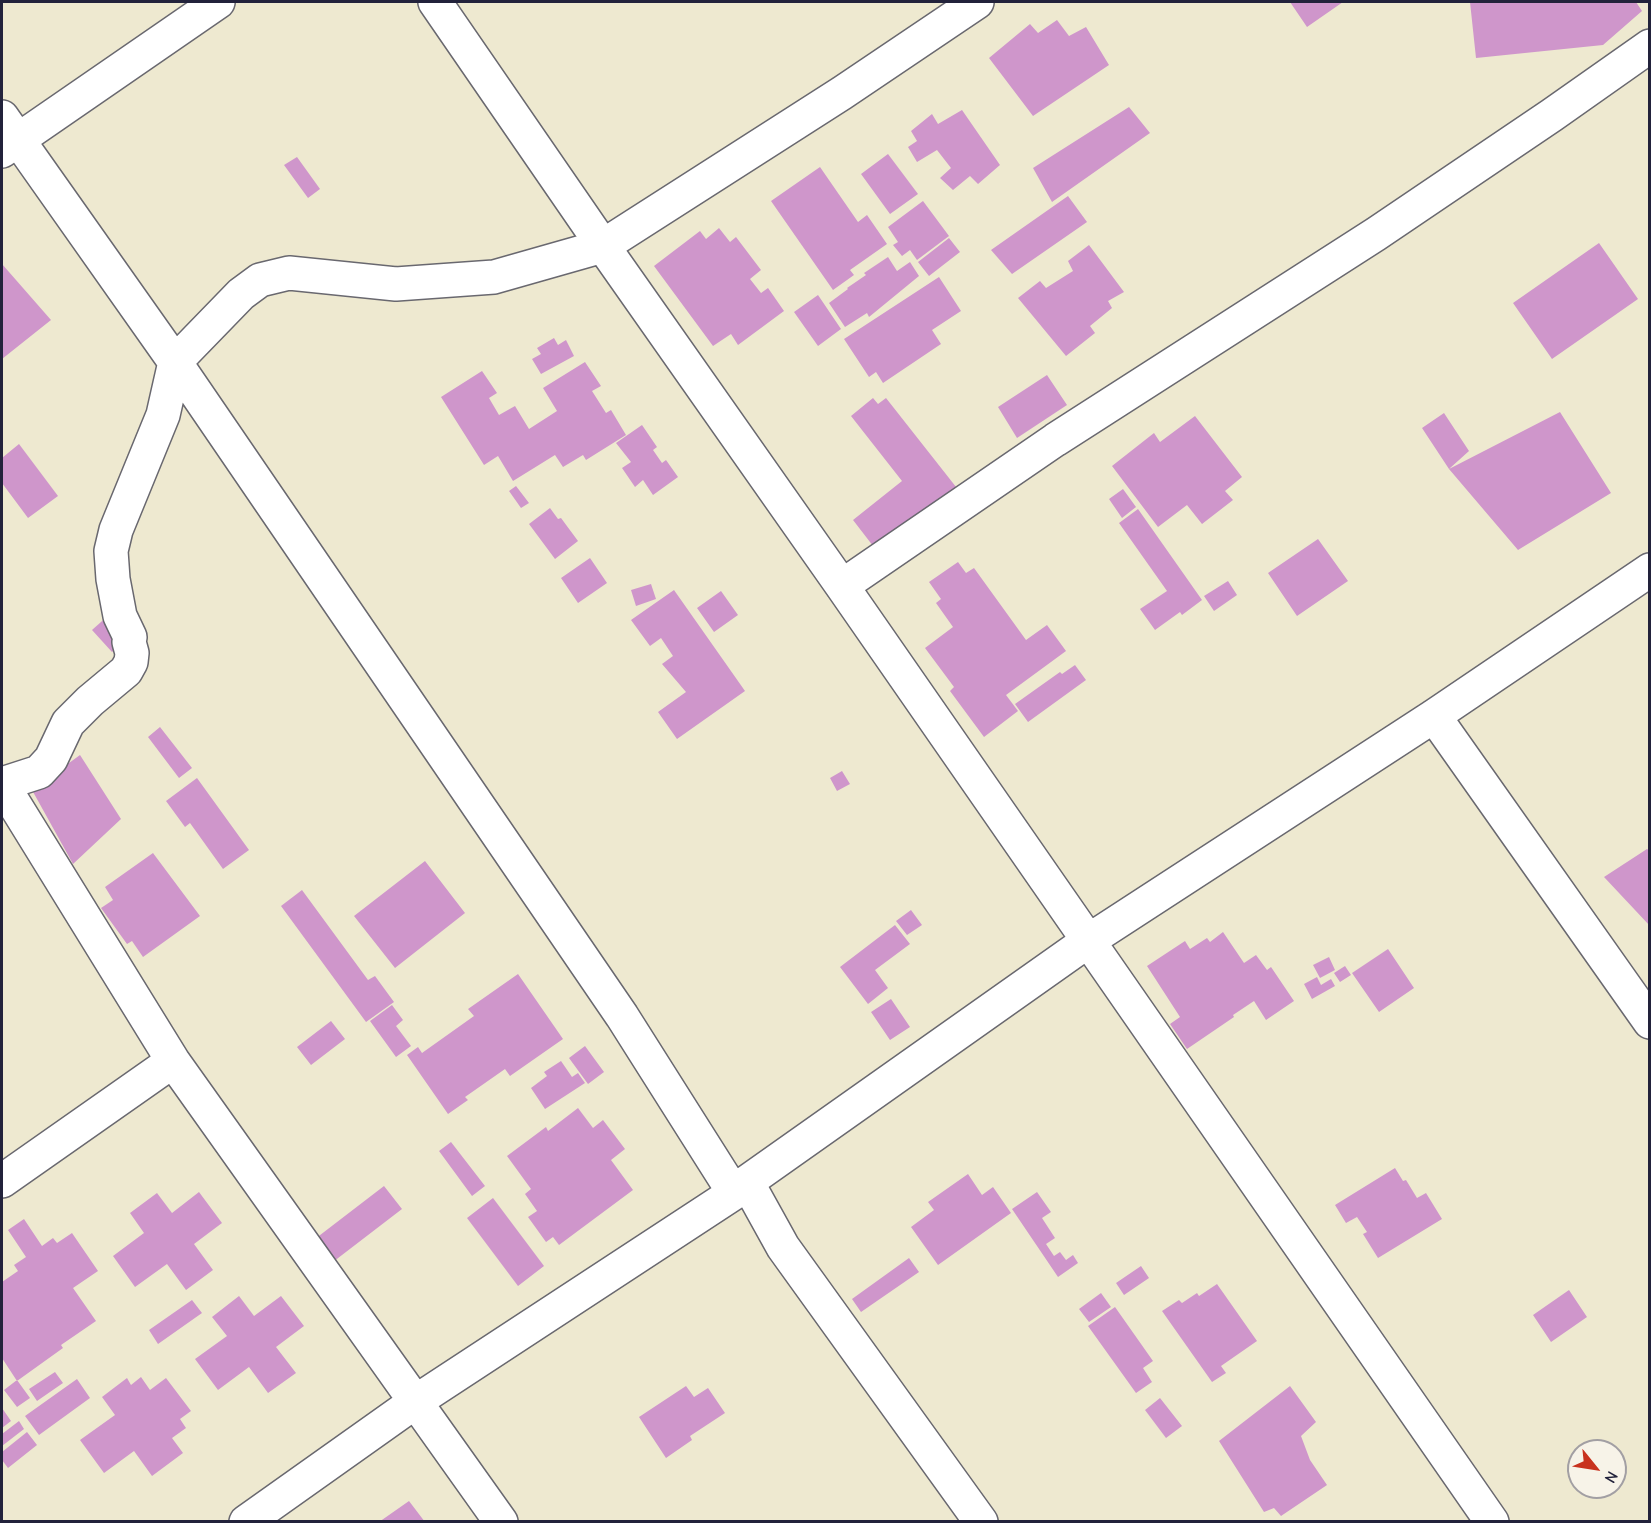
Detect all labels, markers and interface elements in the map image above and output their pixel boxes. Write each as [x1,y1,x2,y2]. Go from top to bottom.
north arrow [1567,1439,1627,1499]
text: N [1600,1468,1621,1486]

